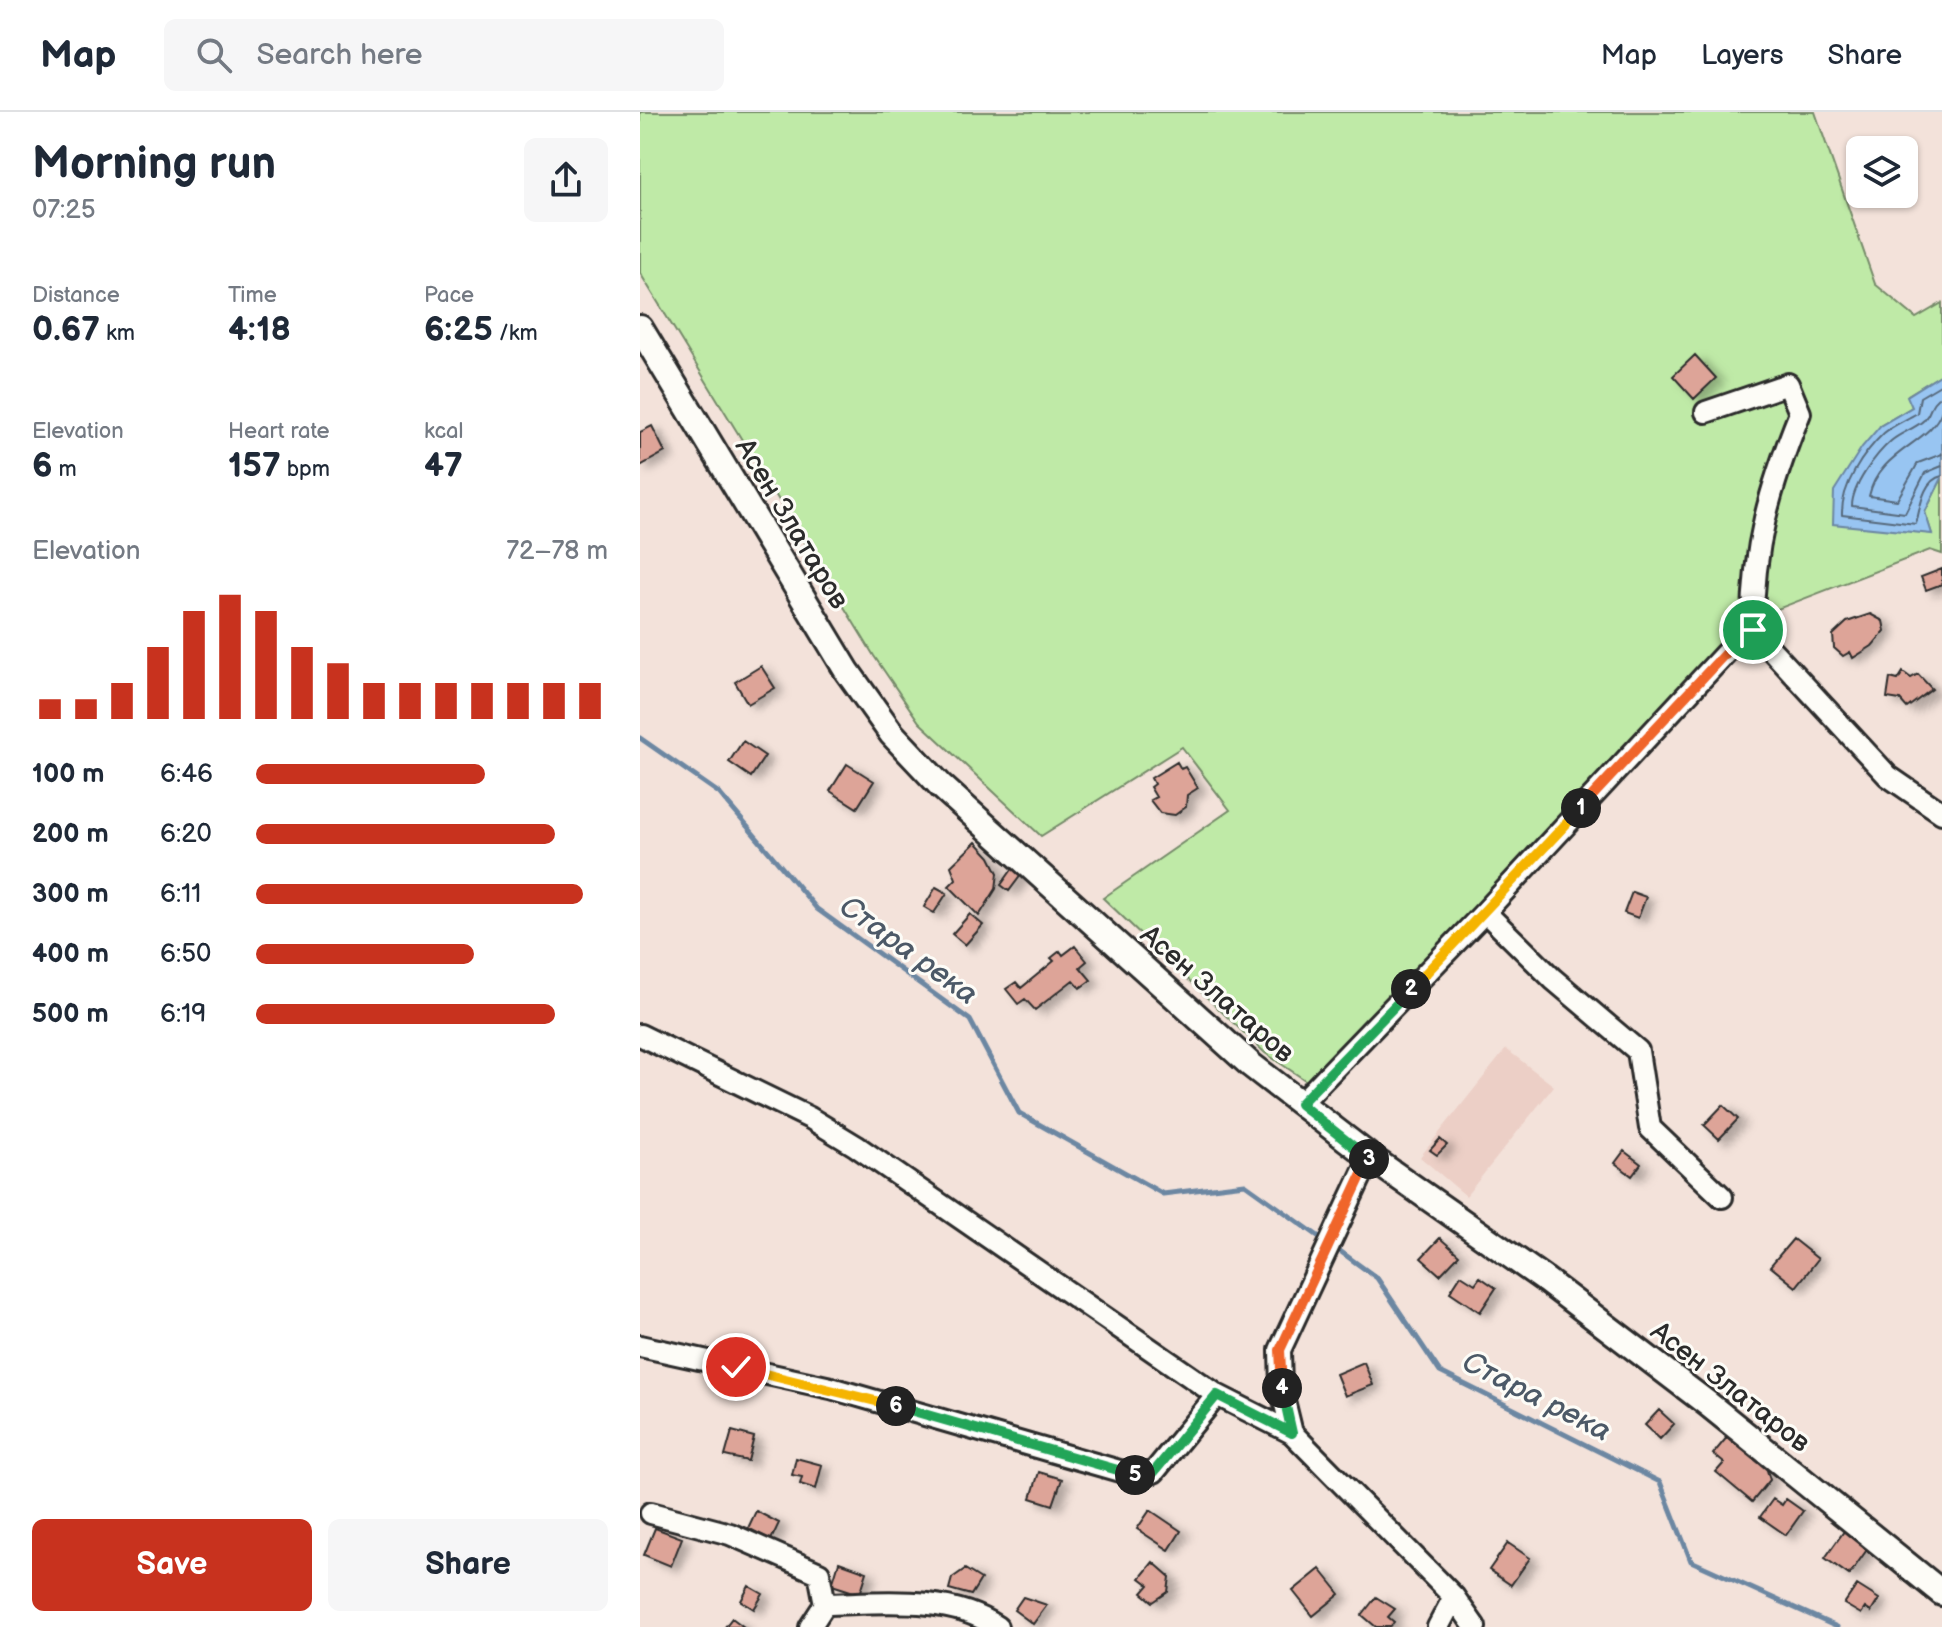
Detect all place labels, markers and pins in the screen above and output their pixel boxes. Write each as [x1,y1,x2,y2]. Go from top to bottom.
pin [1719,596,1787,664]
pin: 1 [1561,788,1601,828]
pin: 2 [1391,969,1431,1009]
pin: 3 [1349,1139,1389,1179]
pin [702,1333,770,1401]
pin: 4 [1262,1368,1302,1408]
pin: 6 [876,1386,916,1426]
pin: 5 [1115,1455,1155,1495]

